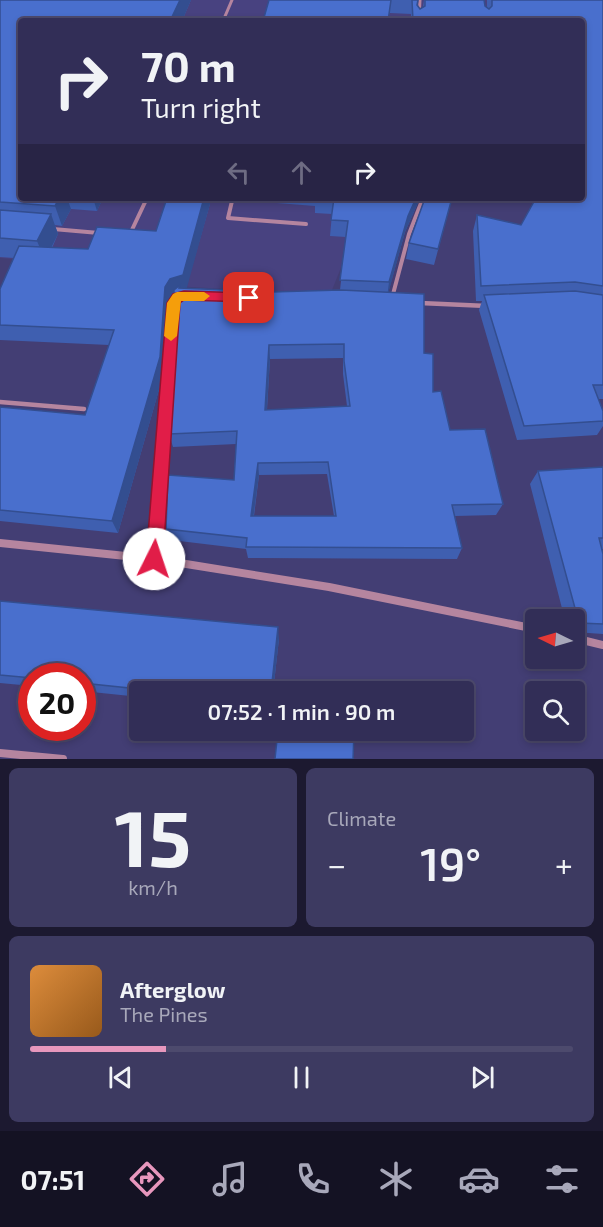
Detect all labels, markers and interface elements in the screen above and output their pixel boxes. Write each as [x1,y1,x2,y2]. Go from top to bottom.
text: 70 m [141,40,236,90]
icon: right [42,42,120,120]
text: Turn right [141,91,261,123]
icon: left [222,156,255,189]
icon: ahead [285,156,318,189]
icon: right [348,156,381,189]
pin [223,272,274,323]
icon: arrive [232,281,265,314]
position arrow [122,527,186,591]
north arrow [525,609,585,669]
map controls [525,609,585,741]
speed limit sign: 20 [18,663,96,741]
button: search [525,681,585,741]
text: 07:52 · 1 min · 90 m [208,698,395,724]
text: 15 [115,789,191,883]
text: Climate [327,806,396,830]
text: 19° [420,836,481,890]
text: − [327,844,346,884]
text: + [555,844,573,884]
text: km/h [128,875,178,899]
text: Afterglow [120,976,225,1002]
text: The Pines [120,1002,208,1026]
icon: previous [104,1061,137,1094]
icon: pause [285,1061,318,1094]
icon: next [466,1061,499,1094]
icon: directions [126,1158,168,1200]
icon: music [209,1158,251,1200]
icon: phone [292,1158,334,1200]
icon: climate [375,1158,417,1200]
icon: car [458,1158,500,1200]
icon: filters [541,1158,583,1200]
text: 07:51 [20,1163,85,1195]

